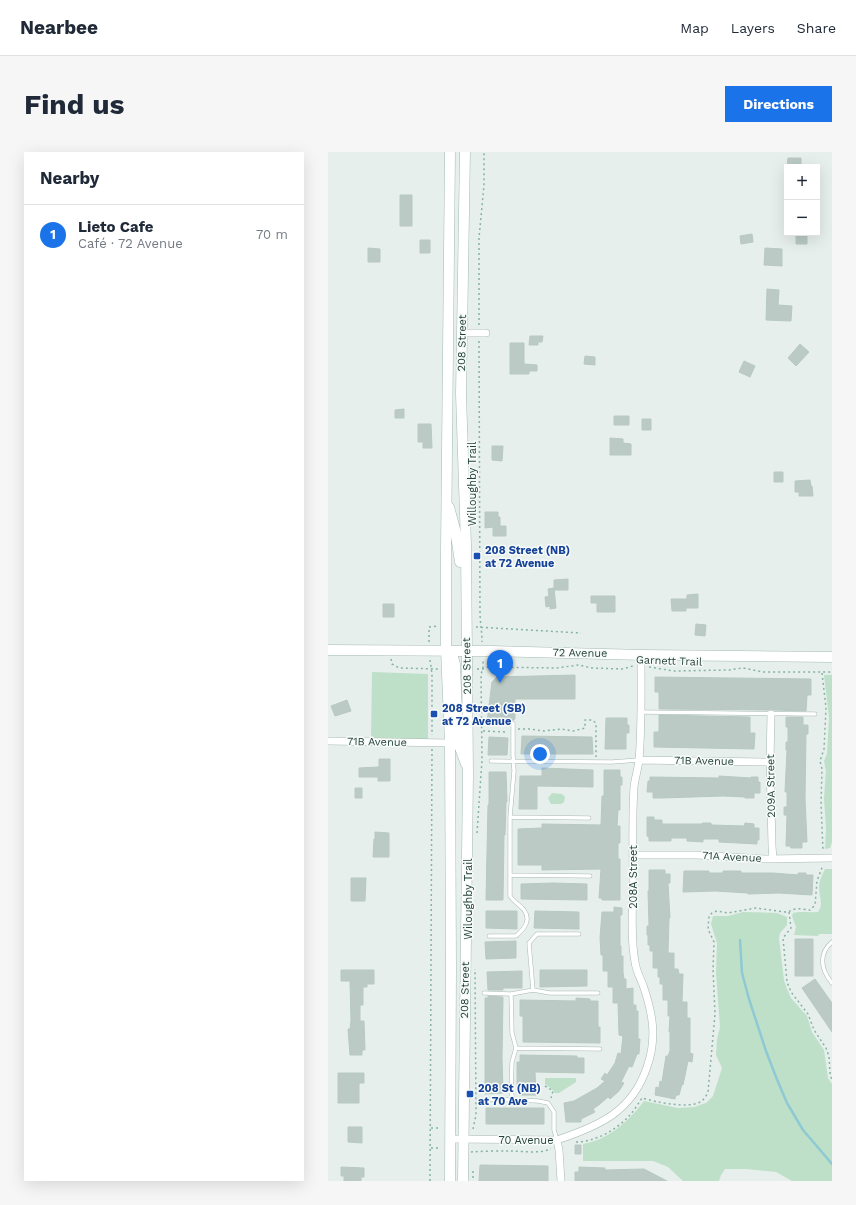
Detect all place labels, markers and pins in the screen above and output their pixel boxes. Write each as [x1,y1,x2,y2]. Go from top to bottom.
place label: 208 Street (NB) at 72 Avenue [485,544,570,570]
marker: 208 Street (NB) at 72 Avenue [472,551,482,561]
pin: 1 [487,650,513,683]
place label: 208 Street (SB) at 72 Avenue [442,702,526,728]
marker: 208 Street (SB) at 72 Avenue [429,709,439,719]
place label: 208 St (NB) at 70 Ave [478,1082,541,1108]
marker: 208 St (NB) at 70 Ave [465,1089,475,1099]

